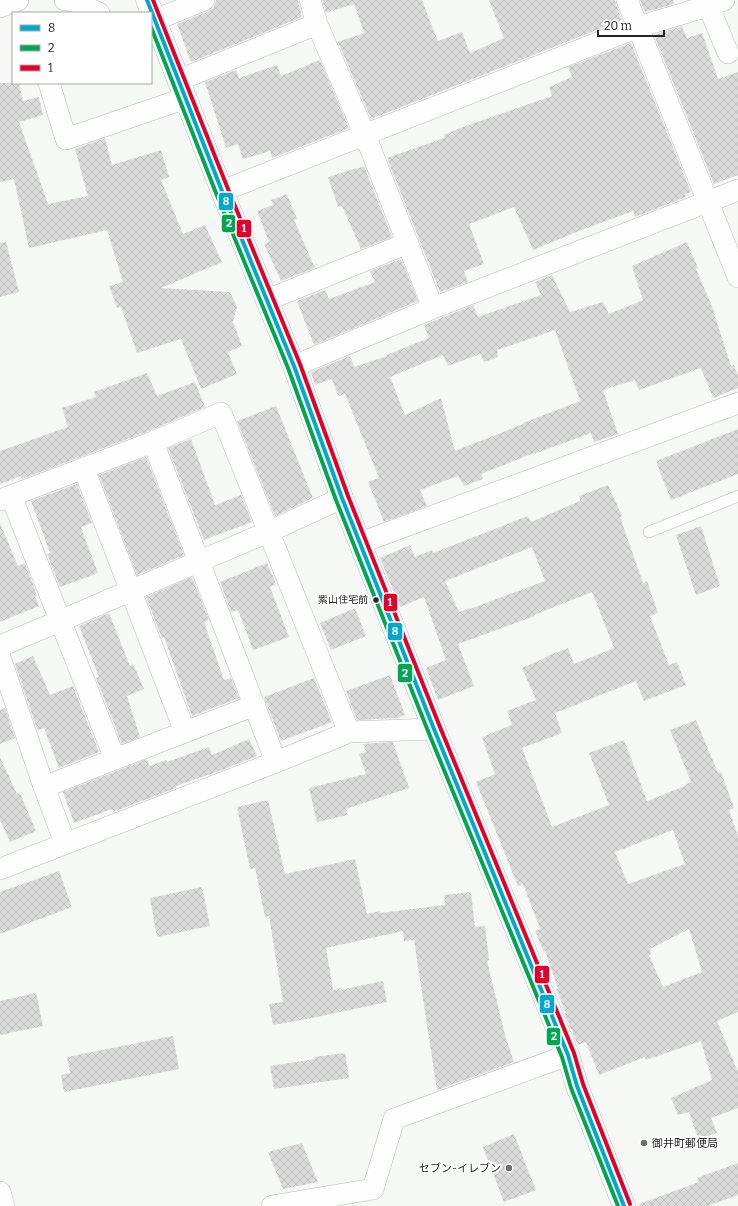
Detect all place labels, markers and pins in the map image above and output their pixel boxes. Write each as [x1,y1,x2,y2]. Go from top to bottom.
place label: 紫山住宅前 [318,594,368,606]
marker: 紫山住宅前 [371,595,381,605]
place label: 御井町郵便局 [651,1137,718,1150]
marker: 御井町郵便局 [639,1138,649,1148]
place label: セブン-イレブン [419,1162,501,1175]
marker: セブン-イレブン [504,1163,514,1173]

